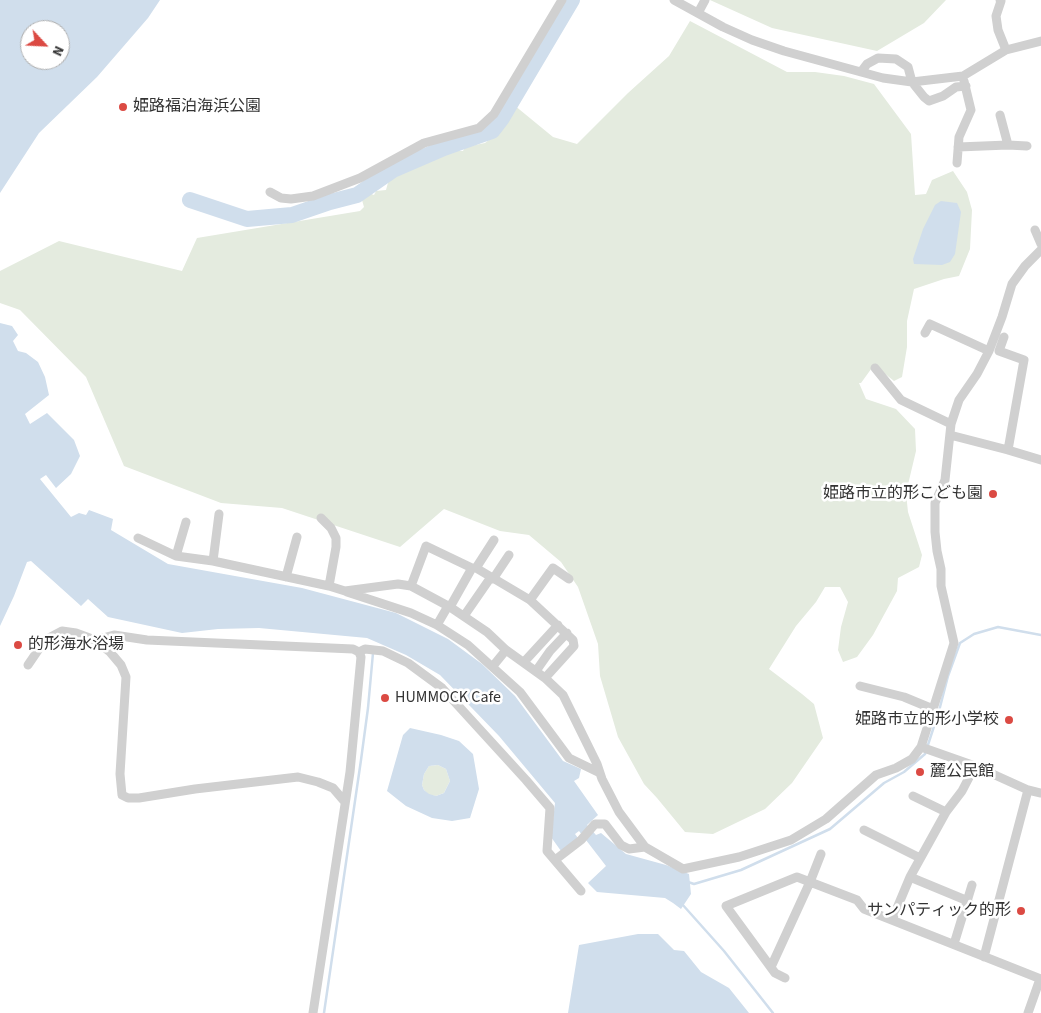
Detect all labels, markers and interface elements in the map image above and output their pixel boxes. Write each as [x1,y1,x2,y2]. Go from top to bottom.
north arrow [20,20,70,70]
text: N [47,42,69,59]
place label: 姫路福泊海浜公園 [133,97,261,117]
marker: 姫路福泊海浜公園 [117,101,129,113]
place label: 姫路市立的形こども園 [823,484,983,504]
marker: 姫路市立的形こども園 [987,488,999,500]
place label: 的形海水浴場 [28,635,124,655]
marker: 的形海水浴場 [12,639,24,651]
place label: HUMMOCK Cafe [395,688,501,708]
marker: HUMMOCK Cafe [379,692,391,704]
place label: 姫路市立的形小学校 [855,710,999,730]
marker: 姫路市立的形小学校 [1003,714,1015,726]
place label: 麓公民館 [930,762,994,782]
marker: 麓公民館 [914,766,926,778]
place label: サンパティック的形 [867,901,1011,921]
marker: サンパティック的形 [1015,905,1027,917]

